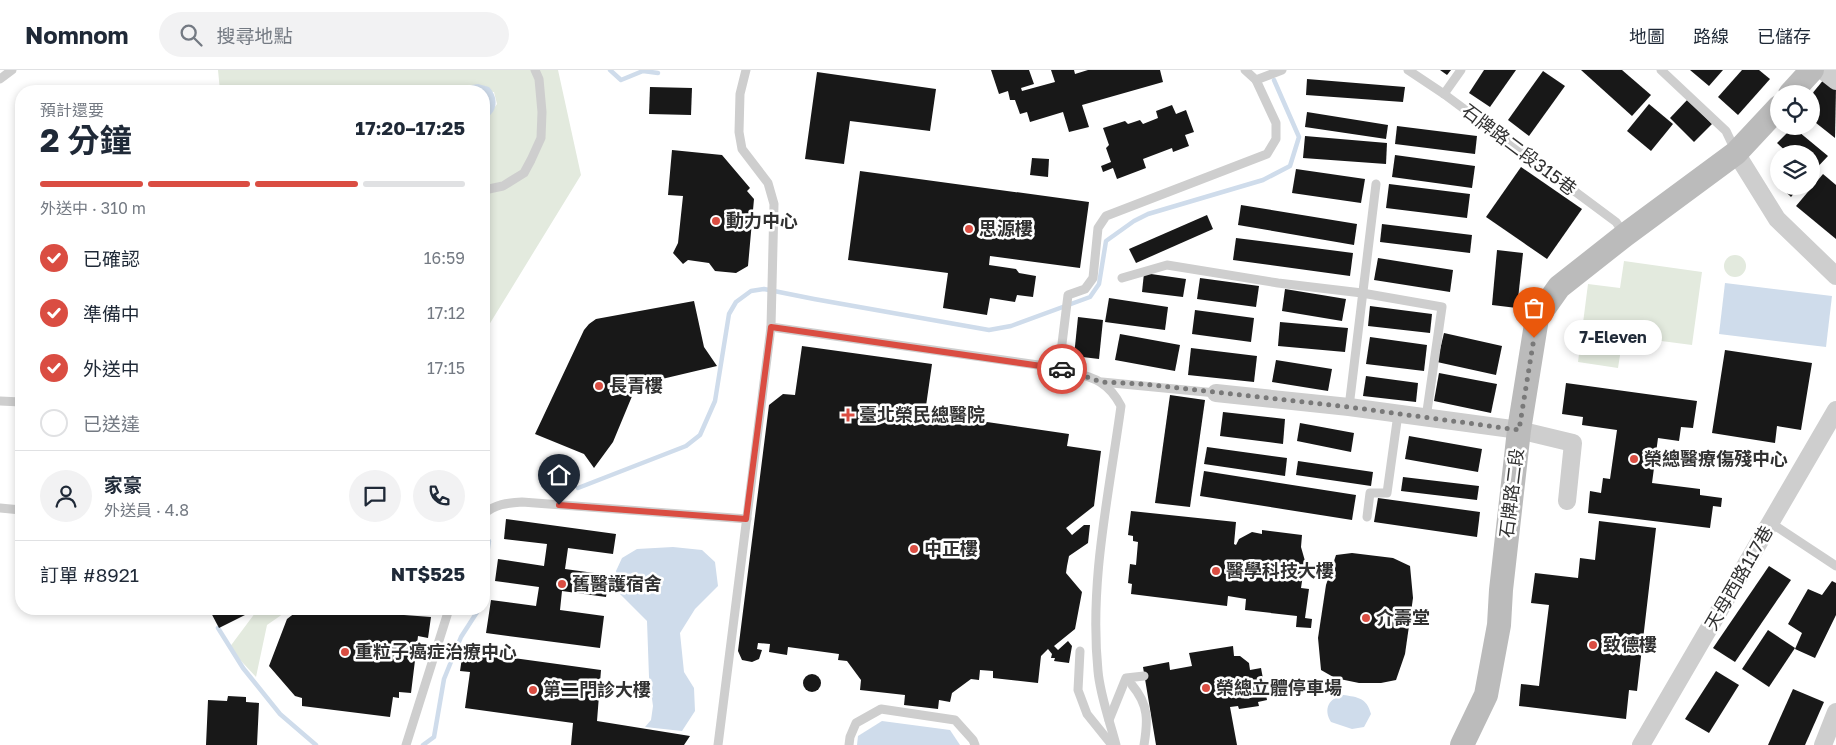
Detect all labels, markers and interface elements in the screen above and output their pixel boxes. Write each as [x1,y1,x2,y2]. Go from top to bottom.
search box [159,12,509,57]
text: Nomnom [25,20,129,49]
icon: search [177,21,205,49]
text: 搜尋地點 [217,24,293,47]
text: 地圖 [1629,25,1665,47]
text: 路線 [1693,25,1729,47]
text: 已儲存 [1757,25,1811,47]
map controls [1770,85,1820,195]
button: locate [1770,85,1820,135]
street label: 石牌路二段315巷 [1458,99,1581,199]
text: 預計還要 [40,100,104,120]
text: 17:20–17:25 [355,116,465,139]
text: 2 分鐘 [40,121,132,159]
button: layers [1770,145,1820,195]
text: 外送中 · 310 m [40,198,146,218]
place label: 動力中心 [726,209,798,231]
marker: 動力中心 [710,215,722,227]
place label: 思源樓 [979,217,1033,239]
marker: 思源樓 [963,223,975,235]
icon: check [40,244,68,272]
text: 已確認 [83,247,140,270]
text: 16:59 [424,248,465,268]
pin [1513,287,1555,338]
icon: bag [1520,294,1548,322]
icon: check [40,299,68,327]
text: 準備中 [83,302,140,325]
text: 17:12 [427,303,465,323]
callout: 7-Eleven [1564,320,1662,356]
text: 7-Eleven [1579,327,1647,347]
courier [1037,344,1087,394]
icon: check [40,354,68,382]
icon: car [1048,355,1076,383]
text: 外送中 [83,357,140,380]
text: 17:15 [427,358,465,378]
place label: 長青樓 [609,374,663,396]
marker: 長青樓 [593,380,605,392]
place label: 臺北榮民總醫院 [859,403,985,425]
marker: 臺北榮民總醫院 [841,408,855,422]
text: 已送達 [83,412,140,435]
street label: 石牌路二段 [1495,447,1527,539]
place label: 榮總醫療傷殘中心 [1644,447,1788,469]
marker: 榮總醫療傷殘中心 [1628,453,1640,465]
pin [538,454,580,505]
icon: home [545,461,573,489]
button: person [40,470,92,522]
button: chat [349,470,401,522]
button: phone [413,470,465,522]
text: 家豪 [104,473,142,496]
text: 外送員 · 4.8 [104,500,189,520]
street label: 天母西路117巷 [1699,521,1777,634]
place label: 中正樓 [924,537,978,559]
marker: 中正樓 [908,543,920,555]
place label: 醫學科技大樓 [1226,559,1334,581]
text: NT$525 [391,562,465,585]
text: 訂單 #8921 [40,563,139,586]
marker: 醫學科技大樓 [1210,565,1222,577]
place label: 舊醫護宿舍 [572,572,662,594]
marker: 舊醫護宿舍 [556,578,568,590]
place label: 介壽堂 [1376,606,1430,628]
marker: 介壽堂 [1360,612,1372,624]
place label: 致德樓 [1603,633,1657,655]
marker: 致德樓 [1587,639,1599,651]
place label: 重粒子癌症治療中心 [355,640,517,662]
marker: 重粒子癌症治療中心 [339,646,351,658]
place label: 榮總立體停車場 [1216,676,1342,698]
place label: 第二門診大樓 [543,678,651,700]
marker: 榮總立體停車場 [1200,682,1212,694]
marker: 第二門診大樓 [527,684,539,696]

